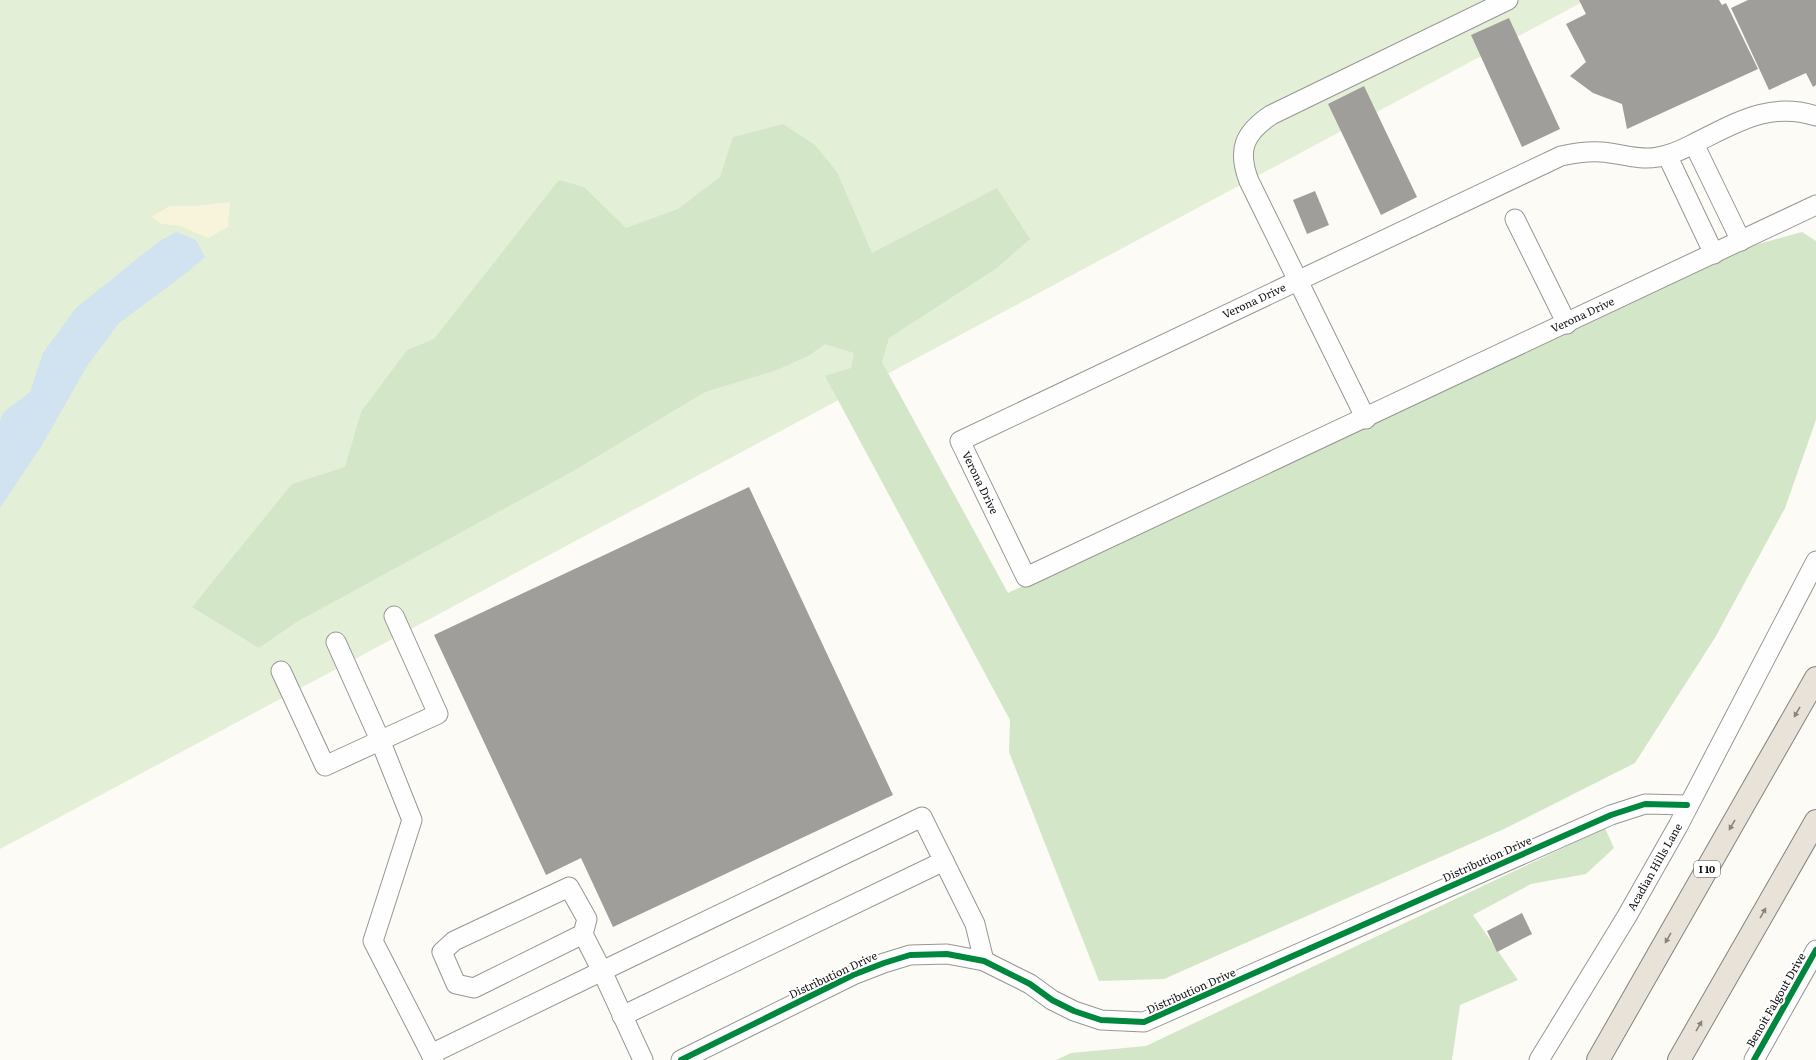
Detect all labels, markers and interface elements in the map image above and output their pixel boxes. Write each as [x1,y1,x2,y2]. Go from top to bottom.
street label: Verona Drive [1219,278,1288,322]
street label: Verona Drive [1548,292,1617,336]
street label: Verona Drive [959,448,1003,517]
one-way arrow [1793,706,1800,718]
one-way arrow [1729,819,1736,831]
street label: Acadian Hills Lane [1623,820,1685,913]
street label: Distribution Drive [1440,831,1534,885]
road number: I 10 [1694,861,1720,877]
one-way arrow [1760,907,1767,919]
one-way arrow [1664,932,1671,944]
street label: Distribution Drive [786,946,880,1002]
street label: Benoit Falgout Drive [1741,949,1809,1050]
street label: Distribution Drive [1144,963,1238,1017]
one-way arrow [1695,1020,1702,1032]

